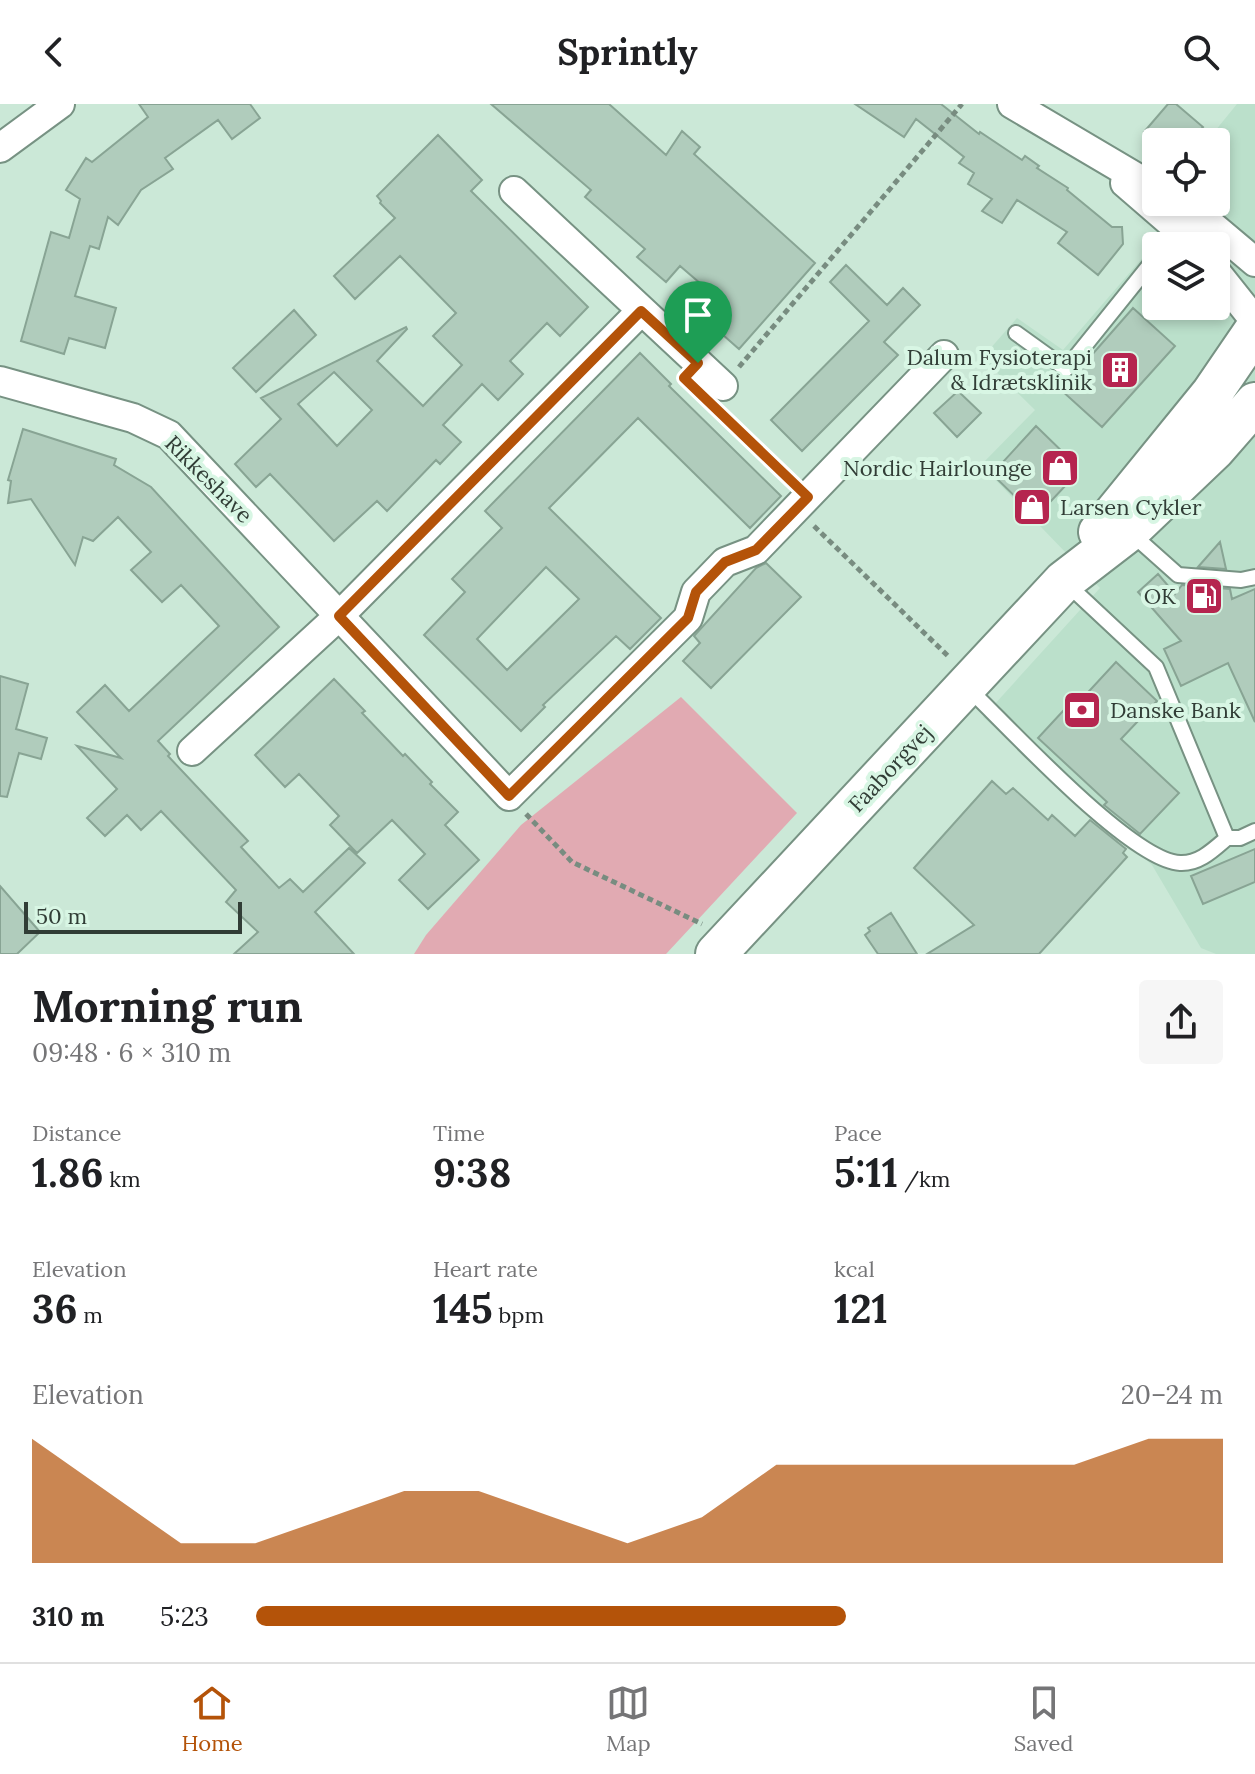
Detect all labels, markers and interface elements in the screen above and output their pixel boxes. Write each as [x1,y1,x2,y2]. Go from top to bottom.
text: Sprintly [557,29,698,75]
icon: back [32,30,76,74]
icon: search [1179,30,1223,74]
map controls [1142,128,1230,320]
button: locate [1142,128,1230,216]
button: layers [1142,232,1230,320]
pin [664,281,732,363]
icon: arrive [676,293,720,337]
place label: Dalum Fysioterapi & Idrætsklinik [906,343,1092,396]
building icon: Dalum Fysioterapi & Idrætsklinik [1099,349,1141,391]
street label: Rikkeshave [159,429,259,529]
shop icon: Nordic Hairlounge [1039,447,1081,489]
place label: Nordic Hairlounge [843,454,1032,482]
shop icon: Larsen Cykler [1011,486,1053,528]
place label: Larsen Cykler [1060,493,1202,521]
fuel station icon: OK [1183,575,1225,617]
place label: OK [1144,582,1176,610]
bank icon: Danske Bank [1061,689,1103,731]
place label: Danske Bank [1110,696,1241,724]
street label: Faaborgvej [842,718,938,818]
scale bar [24,898,242,934]
text: 50 m [36,902,87,930]
text: Morning run [32,978,303,1034]
button: share [1139,980,1223,1064]
text: 09:48 · 6 × 310 m [32,1036,231,1069]
text: Distance [32,1119,122,1147]
text: Time [433,1119,485,1147]
text: Pace [834,1119,882,1147]
text: 1.86 [32,1147,103,1198]
text: 9:38 [433,1147,511,1198]
text: 5:11 [834,1147,898,1198]
text: km [103,1165,141,1193]
text: /km [898,1165,951,1193]
text: Elevation [32,1255,127,1283]
text: Heart rate [433,1255,538,1283]
text: kcal [834,1255,875,1283]
text: 36 [32,1283,77,1334]
text: 145 [433,1283,493,1334]
text: 121 [834,1283,888,1334]
text: m [77,1301,103,1329]
text: bpm [493,1301,544,1329]
text: Elevation [32,1378,144,1411]
text: 20–24 m [1121,1378,1223,1411]
text: 310 m [32,1600,104,1633]
text: 5:23 [160,1600,209,1633]
tab: Home [182,1681,243,1757]
tab: Map [606,1681,651,1757]
tab: Saved [1014,1681,1073,1757]

